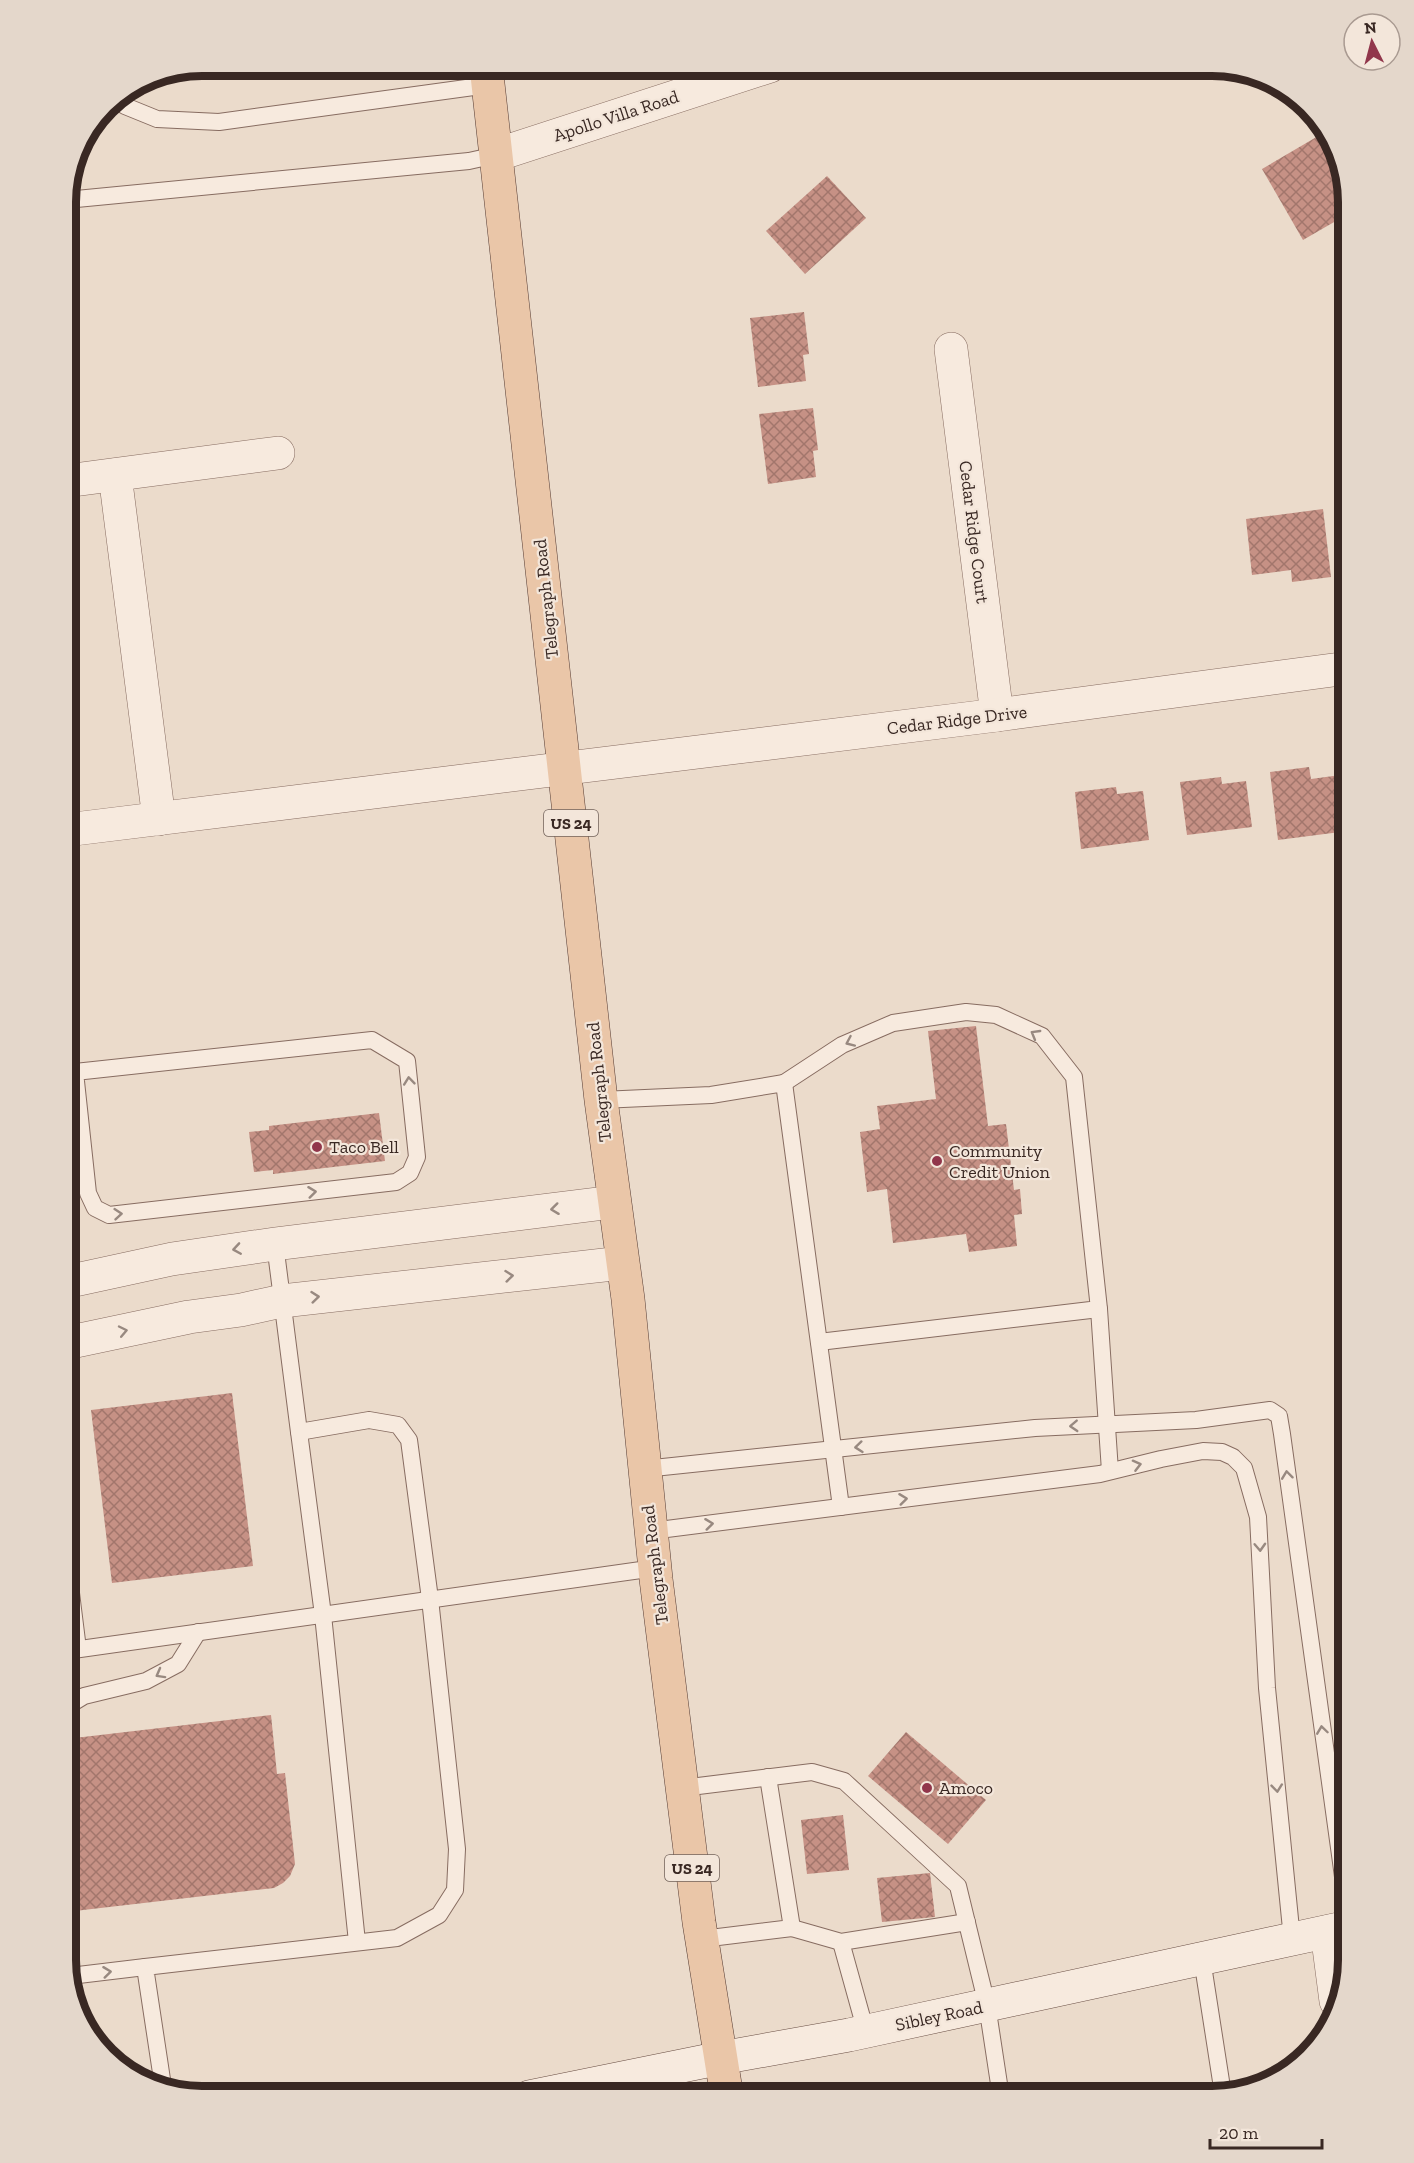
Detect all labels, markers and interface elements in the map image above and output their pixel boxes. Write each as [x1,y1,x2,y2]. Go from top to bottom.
north arrow [1342,12,1402,72]
text: N [1363,17,1378,38]
street label: Apollo Villa Road [551,85,682,147]
street label: Cedar Ridge Court [954,459,994,605]
street label: Telegraph Road [529,538,563,660]
street label: Cedar Ridge Drive [886,700,1028,740]
road number: US 24 [544,810,598,836]
street label: Telegraph Road [582,1021,616,1143]
one-way arrow [1031,1030,1041,1041]
one-way arrow [845,1035,856,1047]
one-way arrow [403,1077,416,1086]
place label: Taco Bell [329,1136,399,1158]
marker: Taco Bell [310,1140,324,1154]
place label: Community Credit Union [949,1140,1050,1183]
marker: Community Credit Union [930,1154,944,1168]
one-way arrow [307,1186,316,1199]
one-way arrow [551,1203,560,1215]
one-way arrow [114,1208,123,1221]
one-way arrow [232,1243,241,1255]
one-way arrow [504,1270,514,1282]
one-way arrow [311,1292,320,1304]
one-way arrow [118,1325,128,1338]
one-way arrow [1070,1419,1079,1432]
one-way arrow [855,1440,864,1453]
one-way arrow [1132,1459,1142,1472]
one-way arrow [1281,1470,1294,1479]
one-way arrow [898,1493,907,1506]
street label: Telegraph Road [637,1504,673,1626]
one-way arrow [705,1518,714,1530]
one-way arrow [1253,1542,1266,1551]
one-way arrow [155,1667,166,1678]
one-way arrow [1316,1726,1329,1735]
place label: Amoco [939,1777,993,1799]
marker: Amoco [920,1781,934,1795]
one-way arrow [1270,1784,1283,1793]
road number: US 24 [665,1855,719,1881]
one-way arrow [103,1966,112,1978]
street label: Sibley Road [893,1996,985,2036]
scale bar [1210,2112,1322,2150]
text: 20 m [1219,2122,1259,2144]

